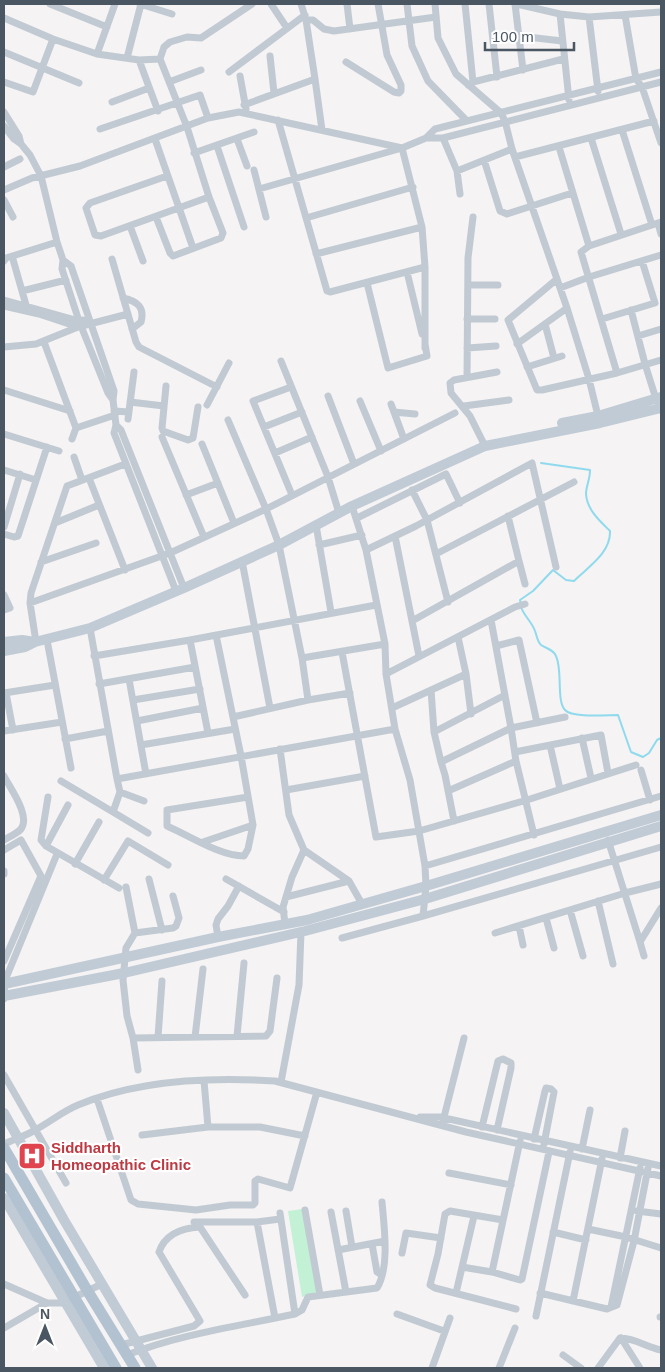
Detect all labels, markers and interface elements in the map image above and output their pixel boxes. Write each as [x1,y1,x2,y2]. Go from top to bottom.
scale bar [485,20,574,52]
text: 100 m [492,28,534,45]
place label: Siddharth Homeopathic Clinic [51,1139,191,1173]
hospital icon: Siddharth Homeopathic Clinic [17,1141,47,1171]
north arrow [20,1302,70,1352]
text: N [40,1306,50,1322]

